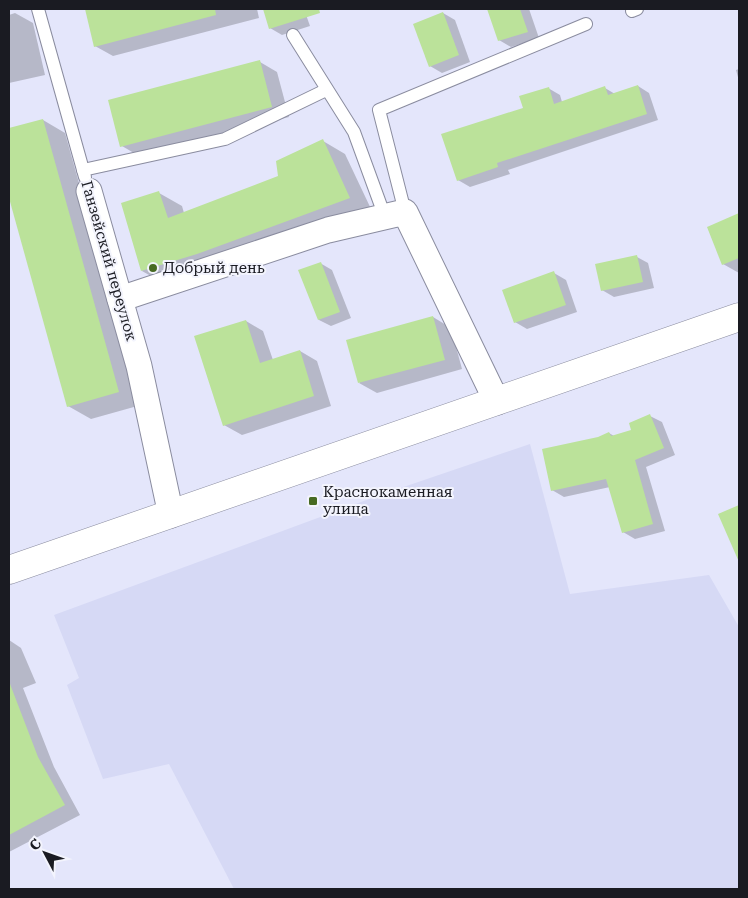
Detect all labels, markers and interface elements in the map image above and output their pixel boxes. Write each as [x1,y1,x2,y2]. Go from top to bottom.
street label: Ганзейский переулок [77,179,141,344]
place label: Добрый день [163,259,265,277]
marker: Добрый день [147,262,159,274]
place label: Краснокаменная улица [323,483,452,518]
marker: Краснокаменная улица [307,495,319,507]
north arrow [20,828,70,878]
text: С [26,835,45,853]

